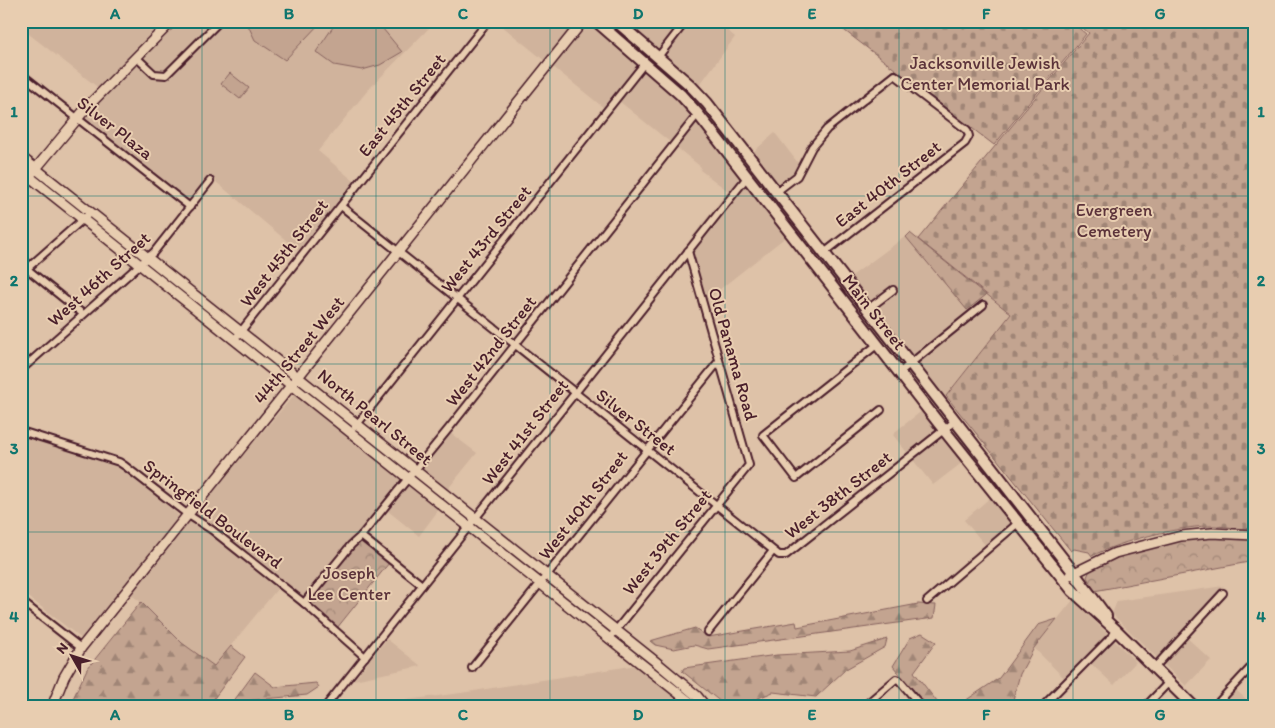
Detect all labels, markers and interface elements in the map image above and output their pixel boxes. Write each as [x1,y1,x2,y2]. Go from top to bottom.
text: A [109,4,121,23]
text: B [284,4,295,23]
text: C [458,4,469,23]
text: D [633,4,644,23]
text: E [808,4,817,23]
text: F [982,4,991,23]
text: G [1154,4,1166,23]
street label: East 45th Street [354,49,451,161]
park label: Jacksonville Jewish Center Memorial Park [900,52,1070,95]
street label: Silver Plaza [73,92,158,165]
text: 1 [10,102,18,121]
text: 1 [1257,102,1265,121]
street label: East 40th Street [831,136,946,232]
street label: West 43rd Street [436,181,536,297]
street label: West 45th Street [235,195,333,311]
park label: Evergreen Cemetery [1076,199,1153,242]
street label: West 46th Street [43,227,155,331]
street label: Main Street [838,270,911,355]
text: 2 [10,271,19,290]
text: 2 [1257,271,1266,290]
street label: Old Panama Road [704,285,763,423]
street label: 44th Street West [249,291,349,408]
street label: West 42nd Street [441,291,541,411]
street label: North Pearl Street [313,364,437,470]
street label: West 41st Street [477,375,573,489]
street label: Silver Street [592,384,681,460]
text: 3 [10,439,19,458]
text: 3 [1257,439,1266,458]
street label: West 40th Street [534,446,633,564]
street label: West 38th Street [780,446,896,544]
street label: Springfield Boulevard [139,455,287,574]
street label: West 39th Street [618,484,717,599]
park label: Joseph Lee Center [307,562,391,605]
text: 4 [9,607,19,626]
text: 4 [1256,607,1266,626]
north arrow [48,630,98,680]
text: N [53,639,72,657]
text: A [109,705,121,724]
text: B [284,705,295,724]
text: C [458,705,469,724]
text: D [633,705,644,724]
text: E [808,705,817,724]
text: F [982,705,991,724]
text: G [1154,705,1166,724]

